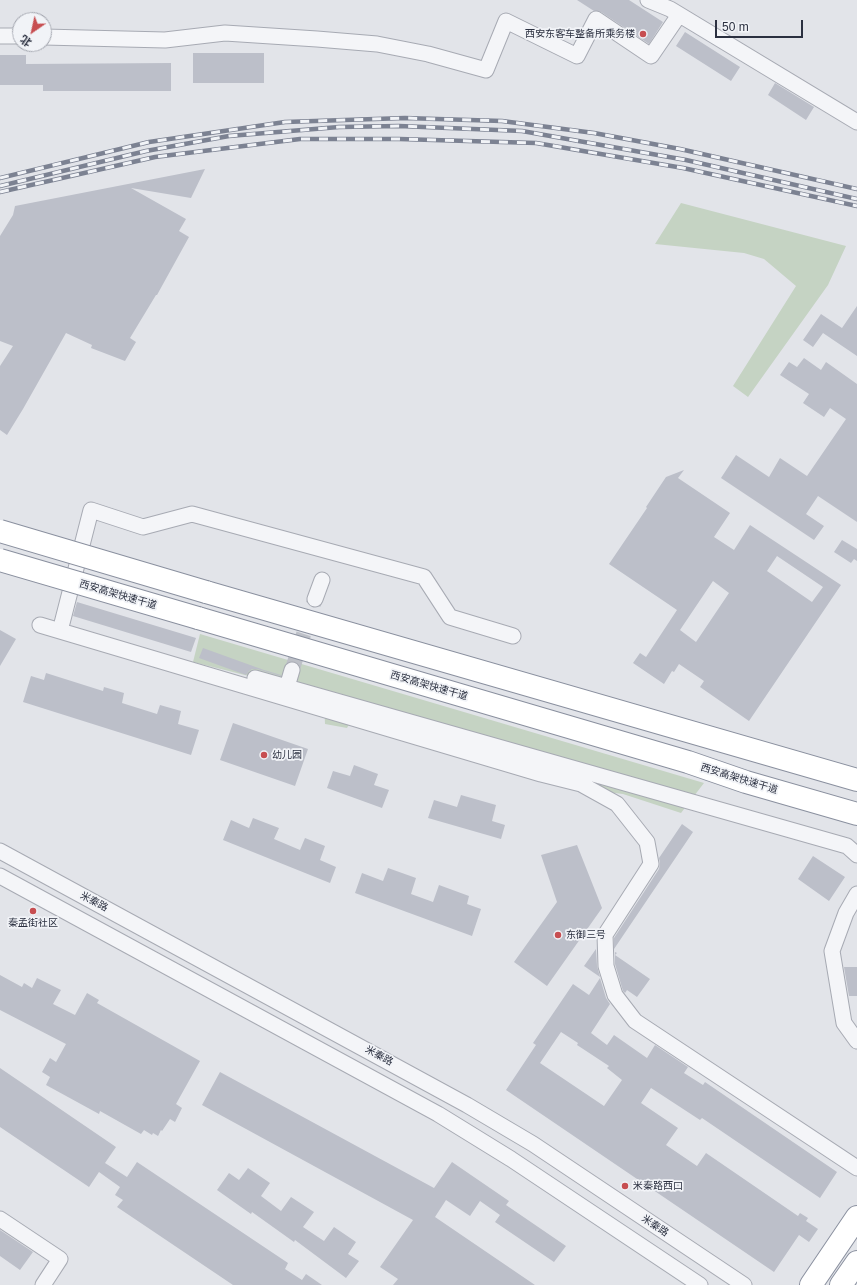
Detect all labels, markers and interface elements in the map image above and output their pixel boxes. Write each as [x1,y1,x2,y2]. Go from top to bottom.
north arrow [12,12,52,52]
scale bar [717,12,805,38]
text: 50 m [722,20,749,34]
place label: 西安东客车整备所乘务楼 [525,28,635,40]
marker: 西安东客车整备所乘务楼 [638,29,648,39]
text: 北 [18,33,34,49]
street label: 西安高架快速干道 [78,578,158,612]
street label: 西安高架快速干道 [389,669,469,703]
place label: 幼儿园 [272,749,302,761]
marker: 幼儿园 [259,750,269,760]
street label: 西安高架快速干道 [699,762,779,796]
street label: 米秦路 [78,890,110,914]
marker: 秦孟街社区 [28,906,38,916]
place label: 秦孟街社区 [8,917,58,929]
place label: 东御三号 [566,929,606,941]
marker: 东御三号 [553,930,563,940]
street label: 米秦路 [363,1043,395,1069]
place label: 米秦路西口 [633,1180,683,1192]
marker: 米秦路西口 [620,1181,630,1191]
street label: 米秦路 [639,1213,671,1239]

